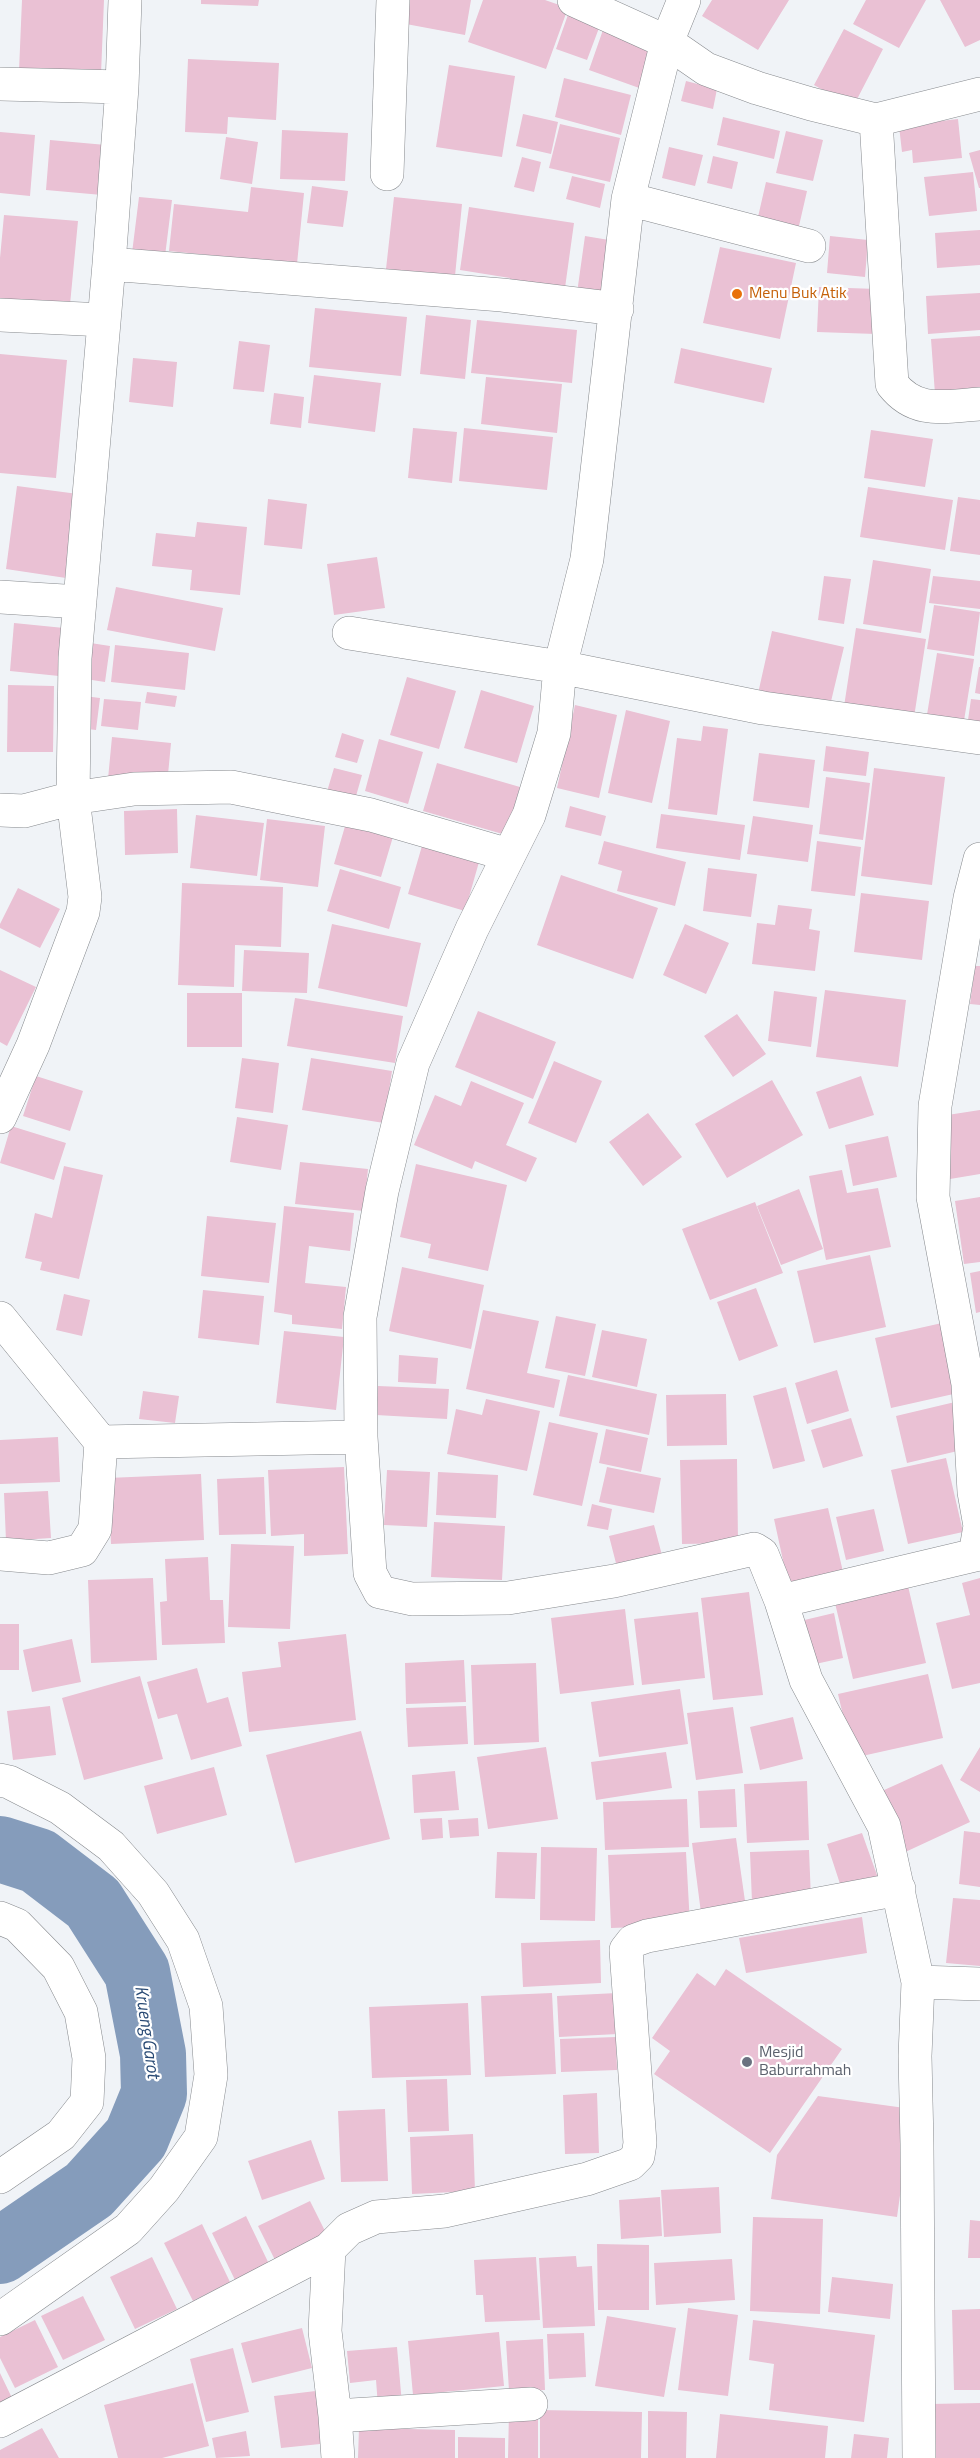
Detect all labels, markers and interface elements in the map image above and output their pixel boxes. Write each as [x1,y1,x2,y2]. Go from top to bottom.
place label: Menu Buk Atik [749,284,847,304]
marker: Menu Buk Atik [730,287,744,301]
water label: Krueng Garot [129,1984,163,2080]
place label: Mesjid Baburrahmah [759,2043,851,2081]
marker: Mesjid Baburrahmah [740,2055,754,2069]

